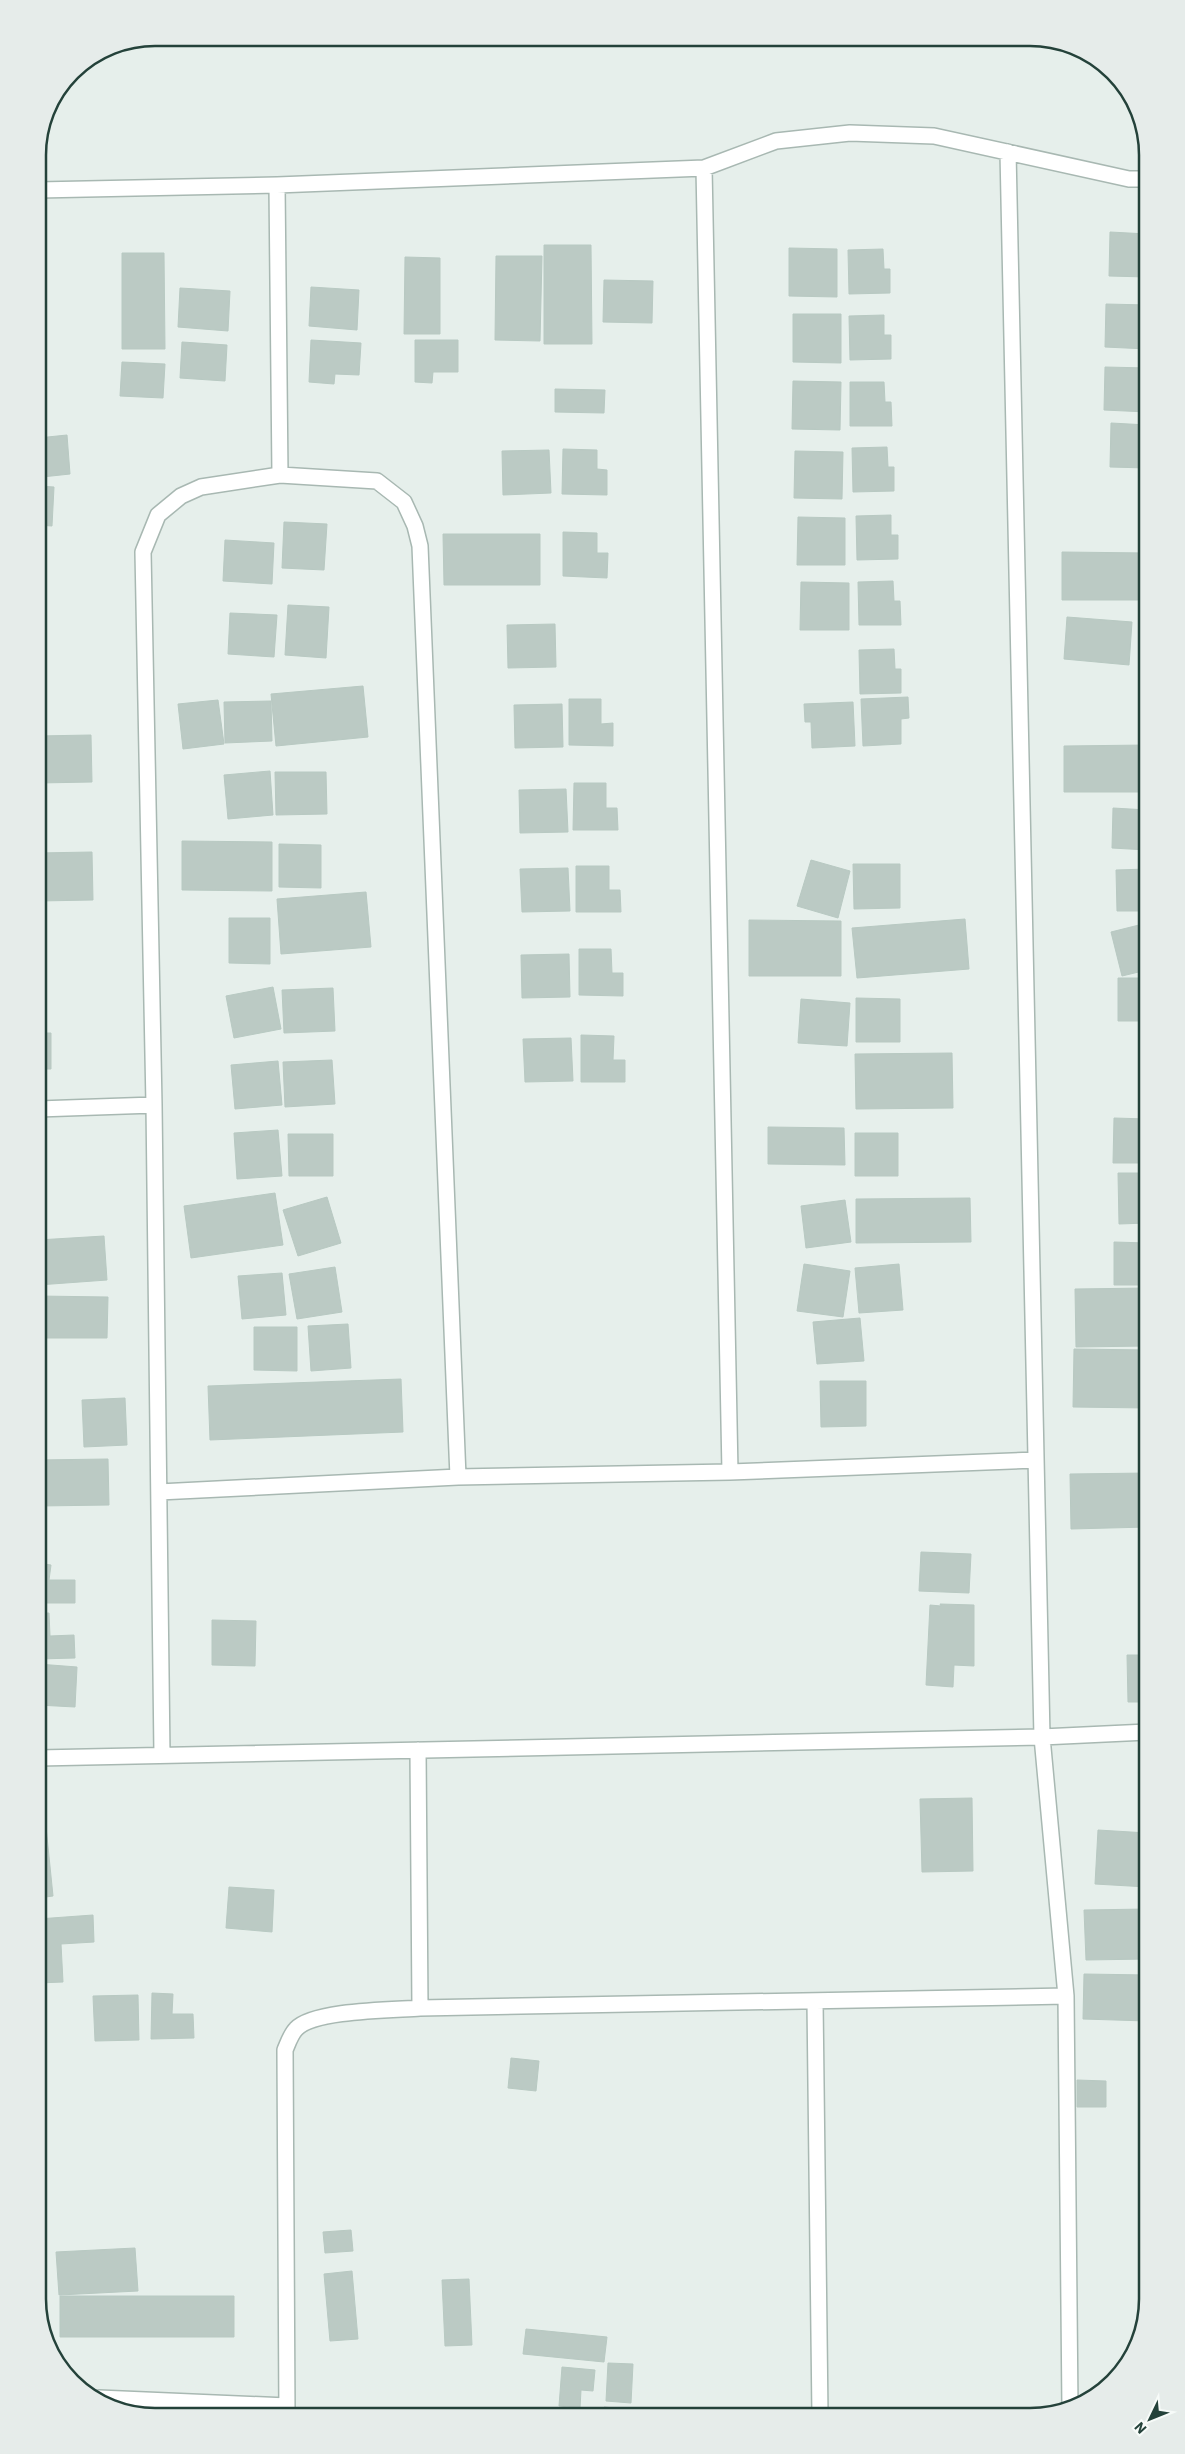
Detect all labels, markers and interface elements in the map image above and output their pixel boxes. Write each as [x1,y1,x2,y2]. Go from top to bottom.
north arrow [1125,2394,1175,2444]
text: N [1130,2418,1151,2438]

